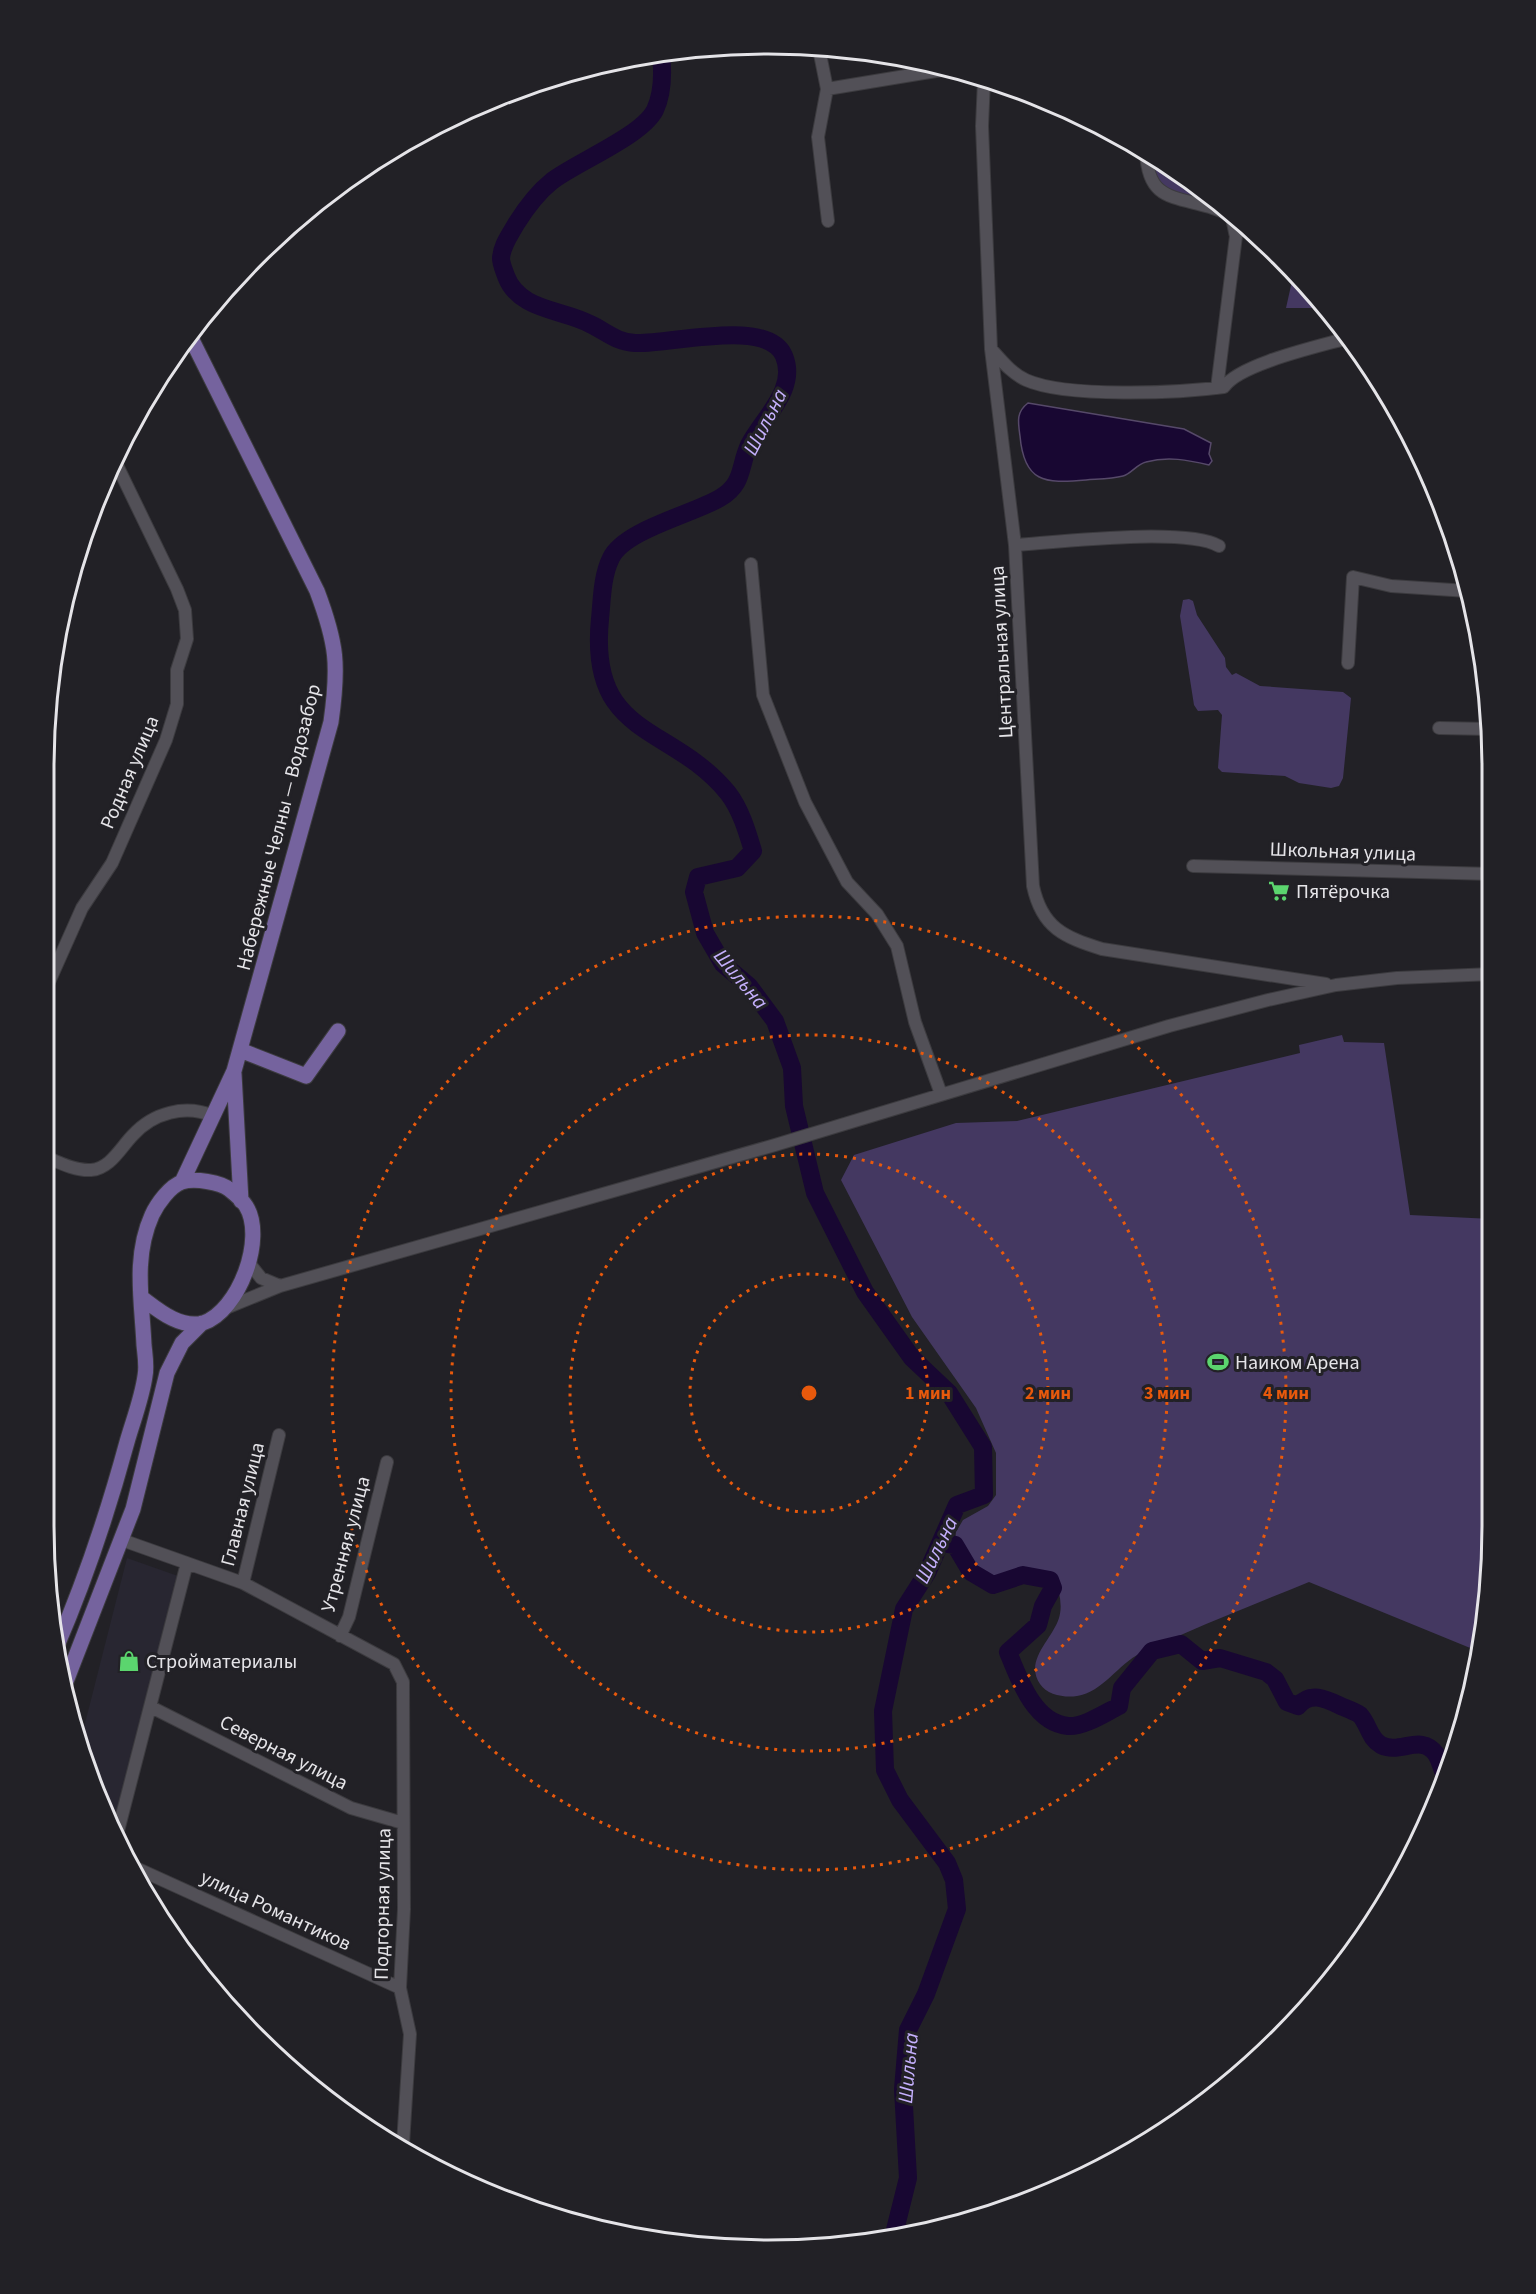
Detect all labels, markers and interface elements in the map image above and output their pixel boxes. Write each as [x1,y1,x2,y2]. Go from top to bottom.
water label: Шильна [736,384,794,460]
street label: Центральная улица [983,565,1020,739]
street label: Набережные Челны — Водозабор [230,681,328,973]
street label: Родная улица [94,712,166,833]
street label: Школьная улица [1269,835,1417,869]
place label: Пятёрочка [1296,878,1390,906]
supermarket icon: Пятёрочка [1267,879,1291,903]
water label: Шильна [707,942,775,1016]
place label: Наиком Арена [1235,1349,1360,1377]
sports icon: Наиком Арена [1206,1350,1230,1374]
text: 1 мин [905,1381,951,1406]
text: 2 мин [1025,1381,1071,1406]
text: 3 мин [1144,1381,1190,1406]
text: 4 мин [1263,1381,1309,1406]
centre of rings [799,1383,819,1403]
street label: Главная улица [214,1439,272,1569]
street label: Утренняя улица [314,1473,378,1615]
water label: Шильна [907,1511,965,1589]
place label: Стройматериалы [146,1648,297,1676]
shop icon: Стройматериалы [117,1649,141,1673]
street label: Северная улица [215,1709,353,1797]
street label: Подгорная улица [368,1828,398,1980]
street label: улица Романтиков [196,1864,355,1958]
water label: Шильна [890,2031,926,2105]

